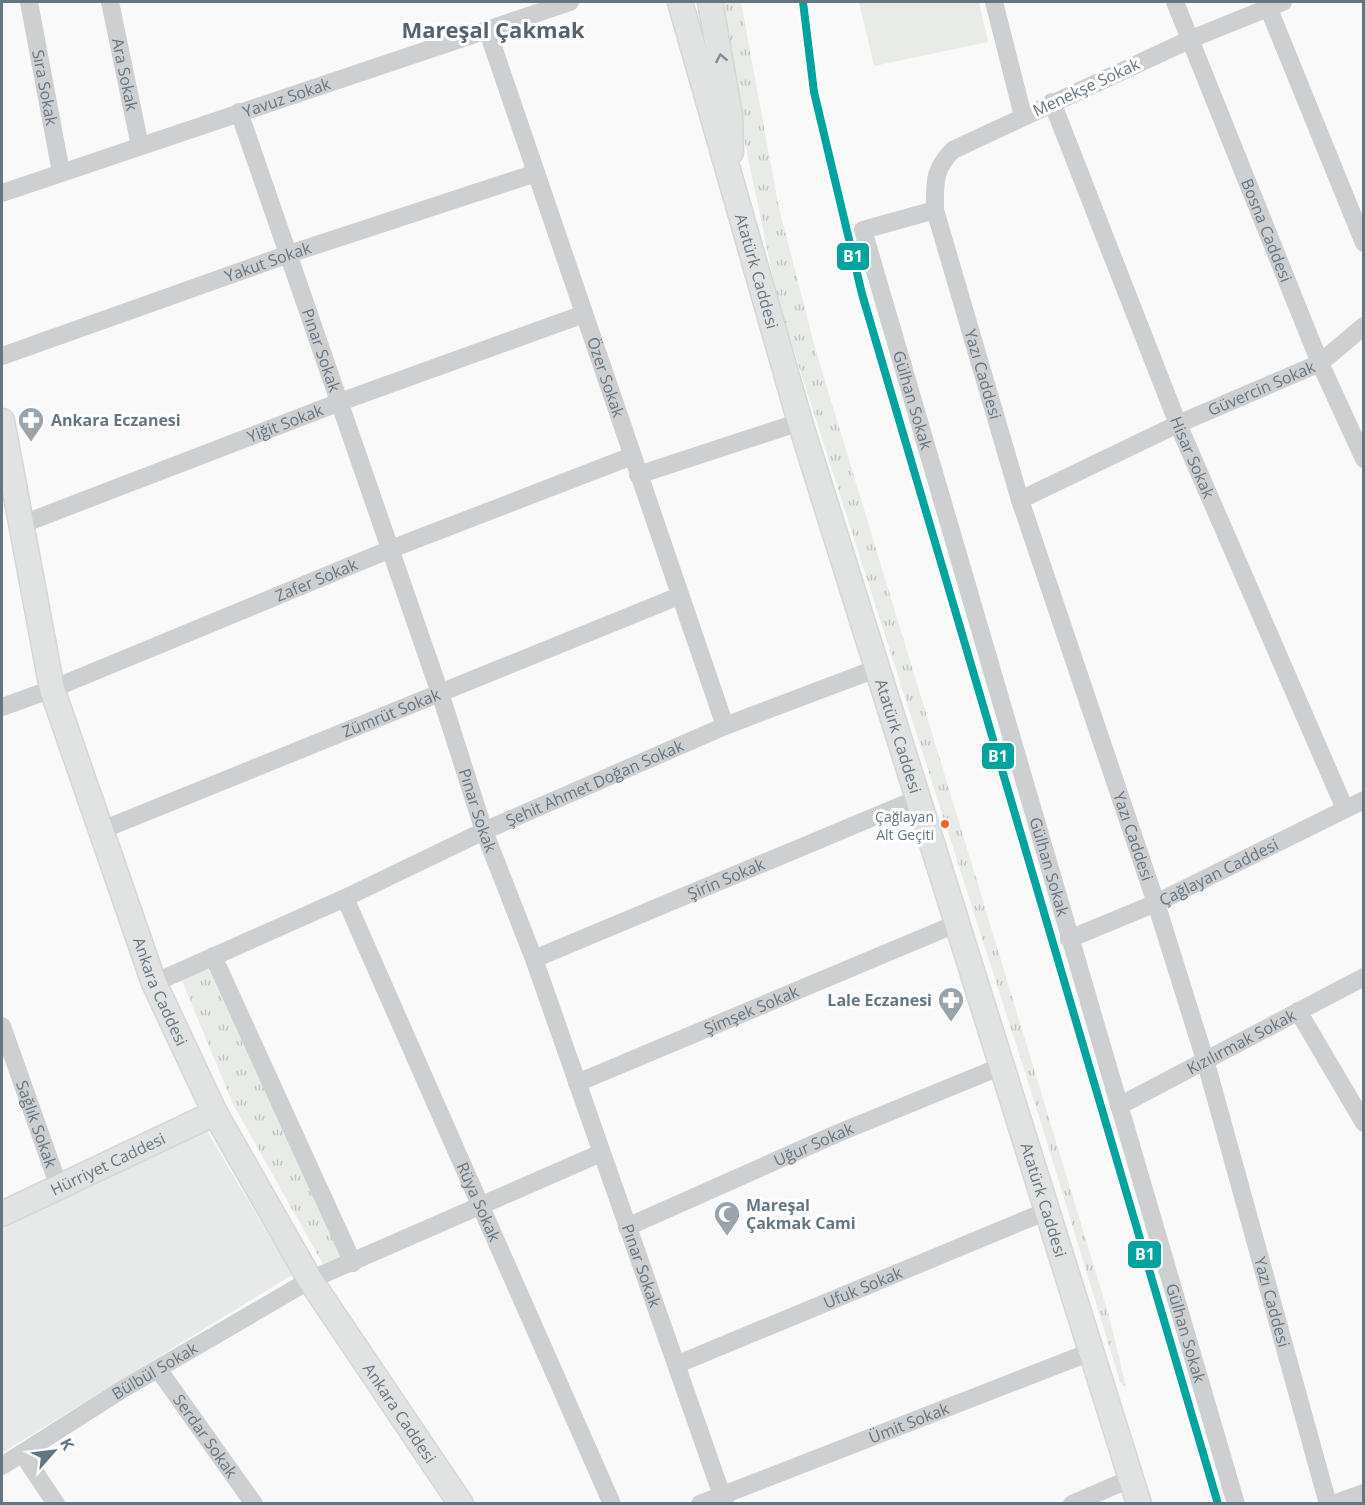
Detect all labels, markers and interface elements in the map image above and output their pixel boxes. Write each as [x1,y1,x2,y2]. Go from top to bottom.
district label: Mareşal Çakmak [401,14,585,44]
street label: Ara Sokak [107,36,144,113]
street label: Sıra Sokak [27,48,63,128]
street label: Menekşe Sokak [1029,52,1143,121]
one-way arrow [715,54,728,64]
street label: Yavuz Sokak [240,72,334,122]
street label: Bosna Caddesi [1236,175,1297,285]
street label: Atatürk Caddesi [730,211,784,331]
street label: Yakut Sokak [222,236,314,287]
line badge: B1 [836,242,870,271]
text: B1 [843,245,863,267]
street label: Pınar Sokak [297,305,346,396]
street label: Yazı Caddesi [960,327,1007,422]
street label: Özer Sokak [582,334,630,421]
street label: Gülhan Sokak [888,348,938,453]
street label: Güvercin Sokak [1204,355,1319,421]
street label: Yiğit Sokak [244,398,327,448]
pharmacy icon: Ankara Eczanesi [16,405,46,443]
place label: Ankara Eczanesi [51,409,181,431]
street label: Hisar Sokak [1165,413,1220,502]
street label: Zafer Sokak [272,553,361,607]
street label: Atatürk Caddesi [870,676,927,796]
street label: Zümrüt Sokak [339,683,444,743]
street label: Şehit Ahmet Doğan Sokak [502,734,688,831]
line badge: B1 [981,742,1015,770]
text: B1 [988,745,1008,767]
street label: Pınar Sokak [454,766,502,856]
street label: Yazı Caddesi [1108,789,1159,884]
place label: Çağlayan Alt Geçiti [875,807,934,844]
street label: Gülhan Sokak [1024,814,1074,919]
marker: Çağlayan Alt Geçiti [939,818,951,830]
street label: Çağlayan Caddesi [1155,833,1282,911]
street label: Şirin Sokak [684,853,768,905]
street label: Ankara Caddesi [128,934,193,1049]
street label: Şimşek Sokak [700,980,803,1040]
pharmacy icon: Lale Eczanesi [936,985,966,1023]
place label: Lale Eczanesi [827,989,932,1011]
street label: Kızılırmak Sokak [1183,1004,1300,1079]
street label: Sağlık Sokak [11,1077,62,1171]
street label: Uğur Sokak [770,1117,857,1171]
street label: Hürriyet Caddesi [47,1127,169,1201]
street label: Atatürk Caddesi [1016,1140,1072,1260]
street label: Rüya Sokak [452,1159,506,1246]
place label: Mareşal Çakmak Cami [746,1194,856,1234]
mosque icon: Mareşal Çakmak Cami [712,1199,742,1237]
street label: Pınar Sokak [617,1221,666,1311]
line badge: B1 [1127,1240,1162,1269]
text: B1 [1135,1243,1155,1265]
street label: Yazı Caddesi [1249,1254,1295,1350]
street label: Ufuk Sokak [820,1261,906,1314]
street label: Gülhan Sokak [1161,1281,1211,1386]
street label: Bülbül Sokak [107,1337,202,1404]
street label: Ankara Caddesi [358,1359,441,1467]
street label: Serdar Sokak [168,1390,243,1483]
street label: Ümit Sokak [865,1397,953,1448]
north arrow [24,1421,84,1481]
text: K [55,1434,80,1454]

